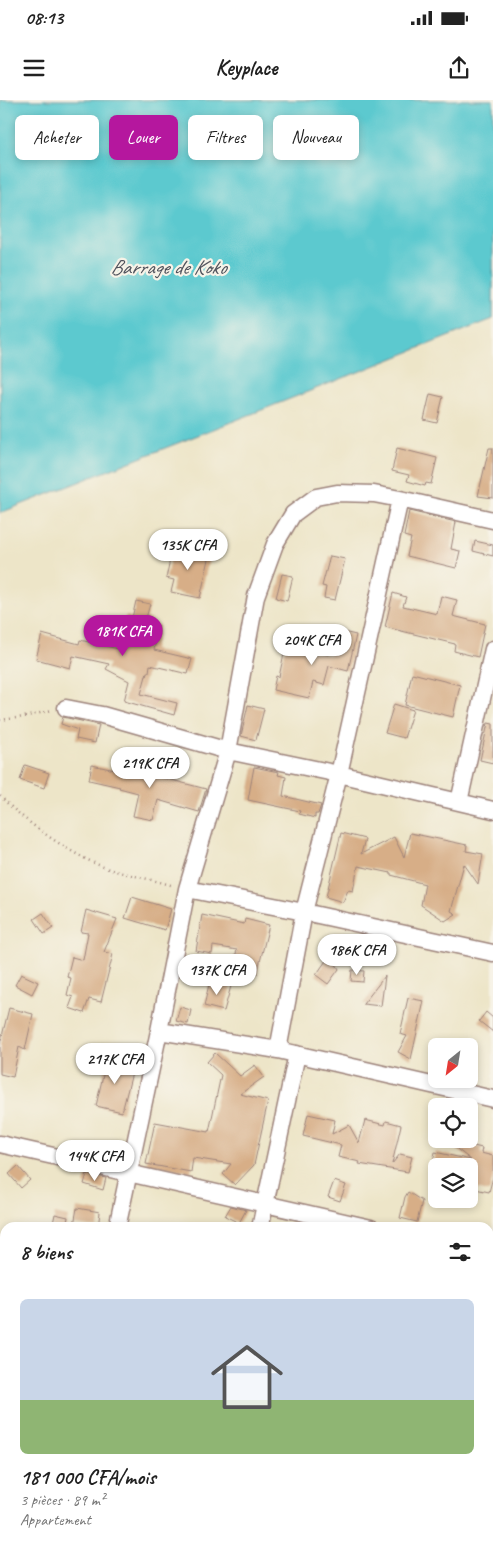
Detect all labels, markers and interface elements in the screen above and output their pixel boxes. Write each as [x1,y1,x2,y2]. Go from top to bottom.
text: 08:13 [25,6,63,30]
icon: menu [20,54,48,82]
text: Keyplace [216,54,277,82]
icon: share [445,54,473,82]
chip: Acheter [15,115,99,160]
chip: Louer [109,115,178,160]
chip: Filtres [188,115,263,160]
chip: Nouveau [273,115,359,160]
water label: Barrage de Koko [110,254,228,280]
pin: 135K CFA [136,528,240,571]
text: 135K CFA [160,535,216,555]
pin: 181K CFA [71,614,175,657]
text: 181K CFA [95,621,151,641]
pin: 204K CFA [260,624,364,666]
text: 204K CFA [284,630,340,650]
pin: 219K CFA [98,746,202,789]
text: 219K CFA [122,753,178,773]
pin: 186K CFA [305,934,409,976]
text: 186K CFA [328,940,386,960]
pin: 137K CFA [165,954,269,996]
text: 137K CFA [189,960,245,980]
north arrow [428,1038,478,1088]
map controls [428,1038,478,1208]
pin: 217K CFA [63,1042,167,1085]
text: 217K CFA [87,1049,143,1069]
button: locate [428,1098,478,1148]
pin: 144K CFA [43,1140,147,1182]
text: 144K CFA [67,1146,123,1166]
button: layers [428,1158,478,1208]
icon: filters [446,1238,474,1266]
text: 8 biens [20,1239,72,1265]
icon: home [202,1332,292,1422]
text: 181 000 CFA/mois [20,1464,156,1490]
text: 3 pièces · 89 m² [20,1490,105,1510]
text: Appartement [20,1510,91,1530]

